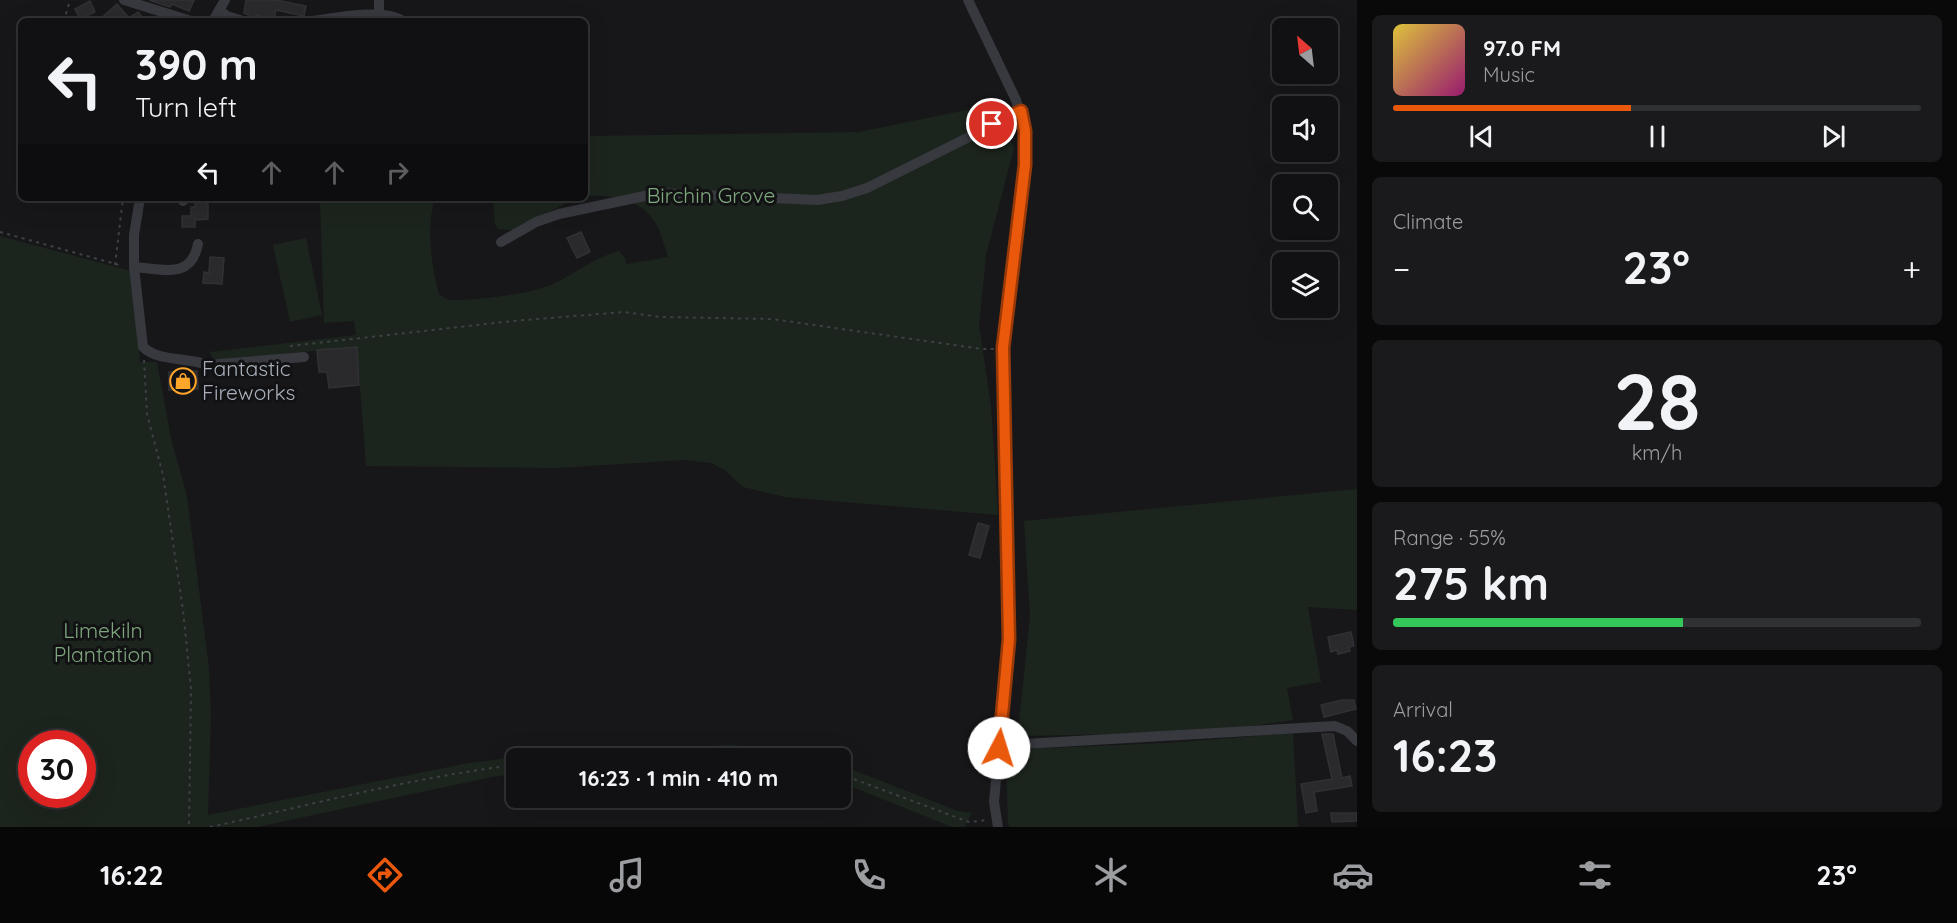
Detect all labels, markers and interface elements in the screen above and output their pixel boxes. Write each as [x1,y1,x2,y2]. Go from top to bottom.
north arrow [1272,18,1338,84]
map controls [1272,18,1338,318]
text: 97.0 FM [1483,34,1561,62]
text: 390 m [135,38,258,91]
icon: left [36,42,114,120]
text: Music [1483,62,1535,87]
text: Turn left [135,90,237,124]
button: sound [1272,96,1338,162]
pin [966,98,1017,149]
icon: arrive [975,107,1008,140]
icon: previous [1465,120,1498,153]
icon: pause [1641,120,1674,153]
icon: next [1817,120,1850,153]
icon: left [192,156,225,189]
icon: ahead [255,156,288,189]
icon: ahead [318,156,351,189]
icon: right [381,156,414,189]
button: search [1272,174,1338,240]
park label: Birchin Grove [647,182,775,208]
text: Climate [1393,209,1463,234]
text: 23° [1623,239,1690,295]
text: − [1393,248,1410,289]
text: + [1902,248,1921,289]
button: layers [1272,252,1338,318]
text: 28 [1613,352,1701,450]
place label: Fantastic Fireworks [202,355,295,405]
shop icon: Fantastic Fireworks [168,366,198,396]
text: km/h [1632,440,1682,465]
text: Range · 55% [1393,525,1506,550]
text: 275 km [1393,555,1549,611]
park label: Limekiln Plantation [54,617,152,667]
text: Arrival [1393,697,1453,722]
position arrow [967,716,1031,780]
text: 16:23 [1393,727,1497,783]
speed limit sign: 30 [18,730,96,808]
text: 16:23 · 1 min · 410 m [579,764,778,792]
icon: directions [364,854,406,896]
icon: music [606,854,648,896]
icon: phone [848,854,890,896]
icon: climate [1090,854,1132,896]
icon: car [1332,854,1374,896]
icon: filters [1574,854,1616,896]
text: 16:22 [100,858,164,892]
text: 23° [1816,858,1857,892]

